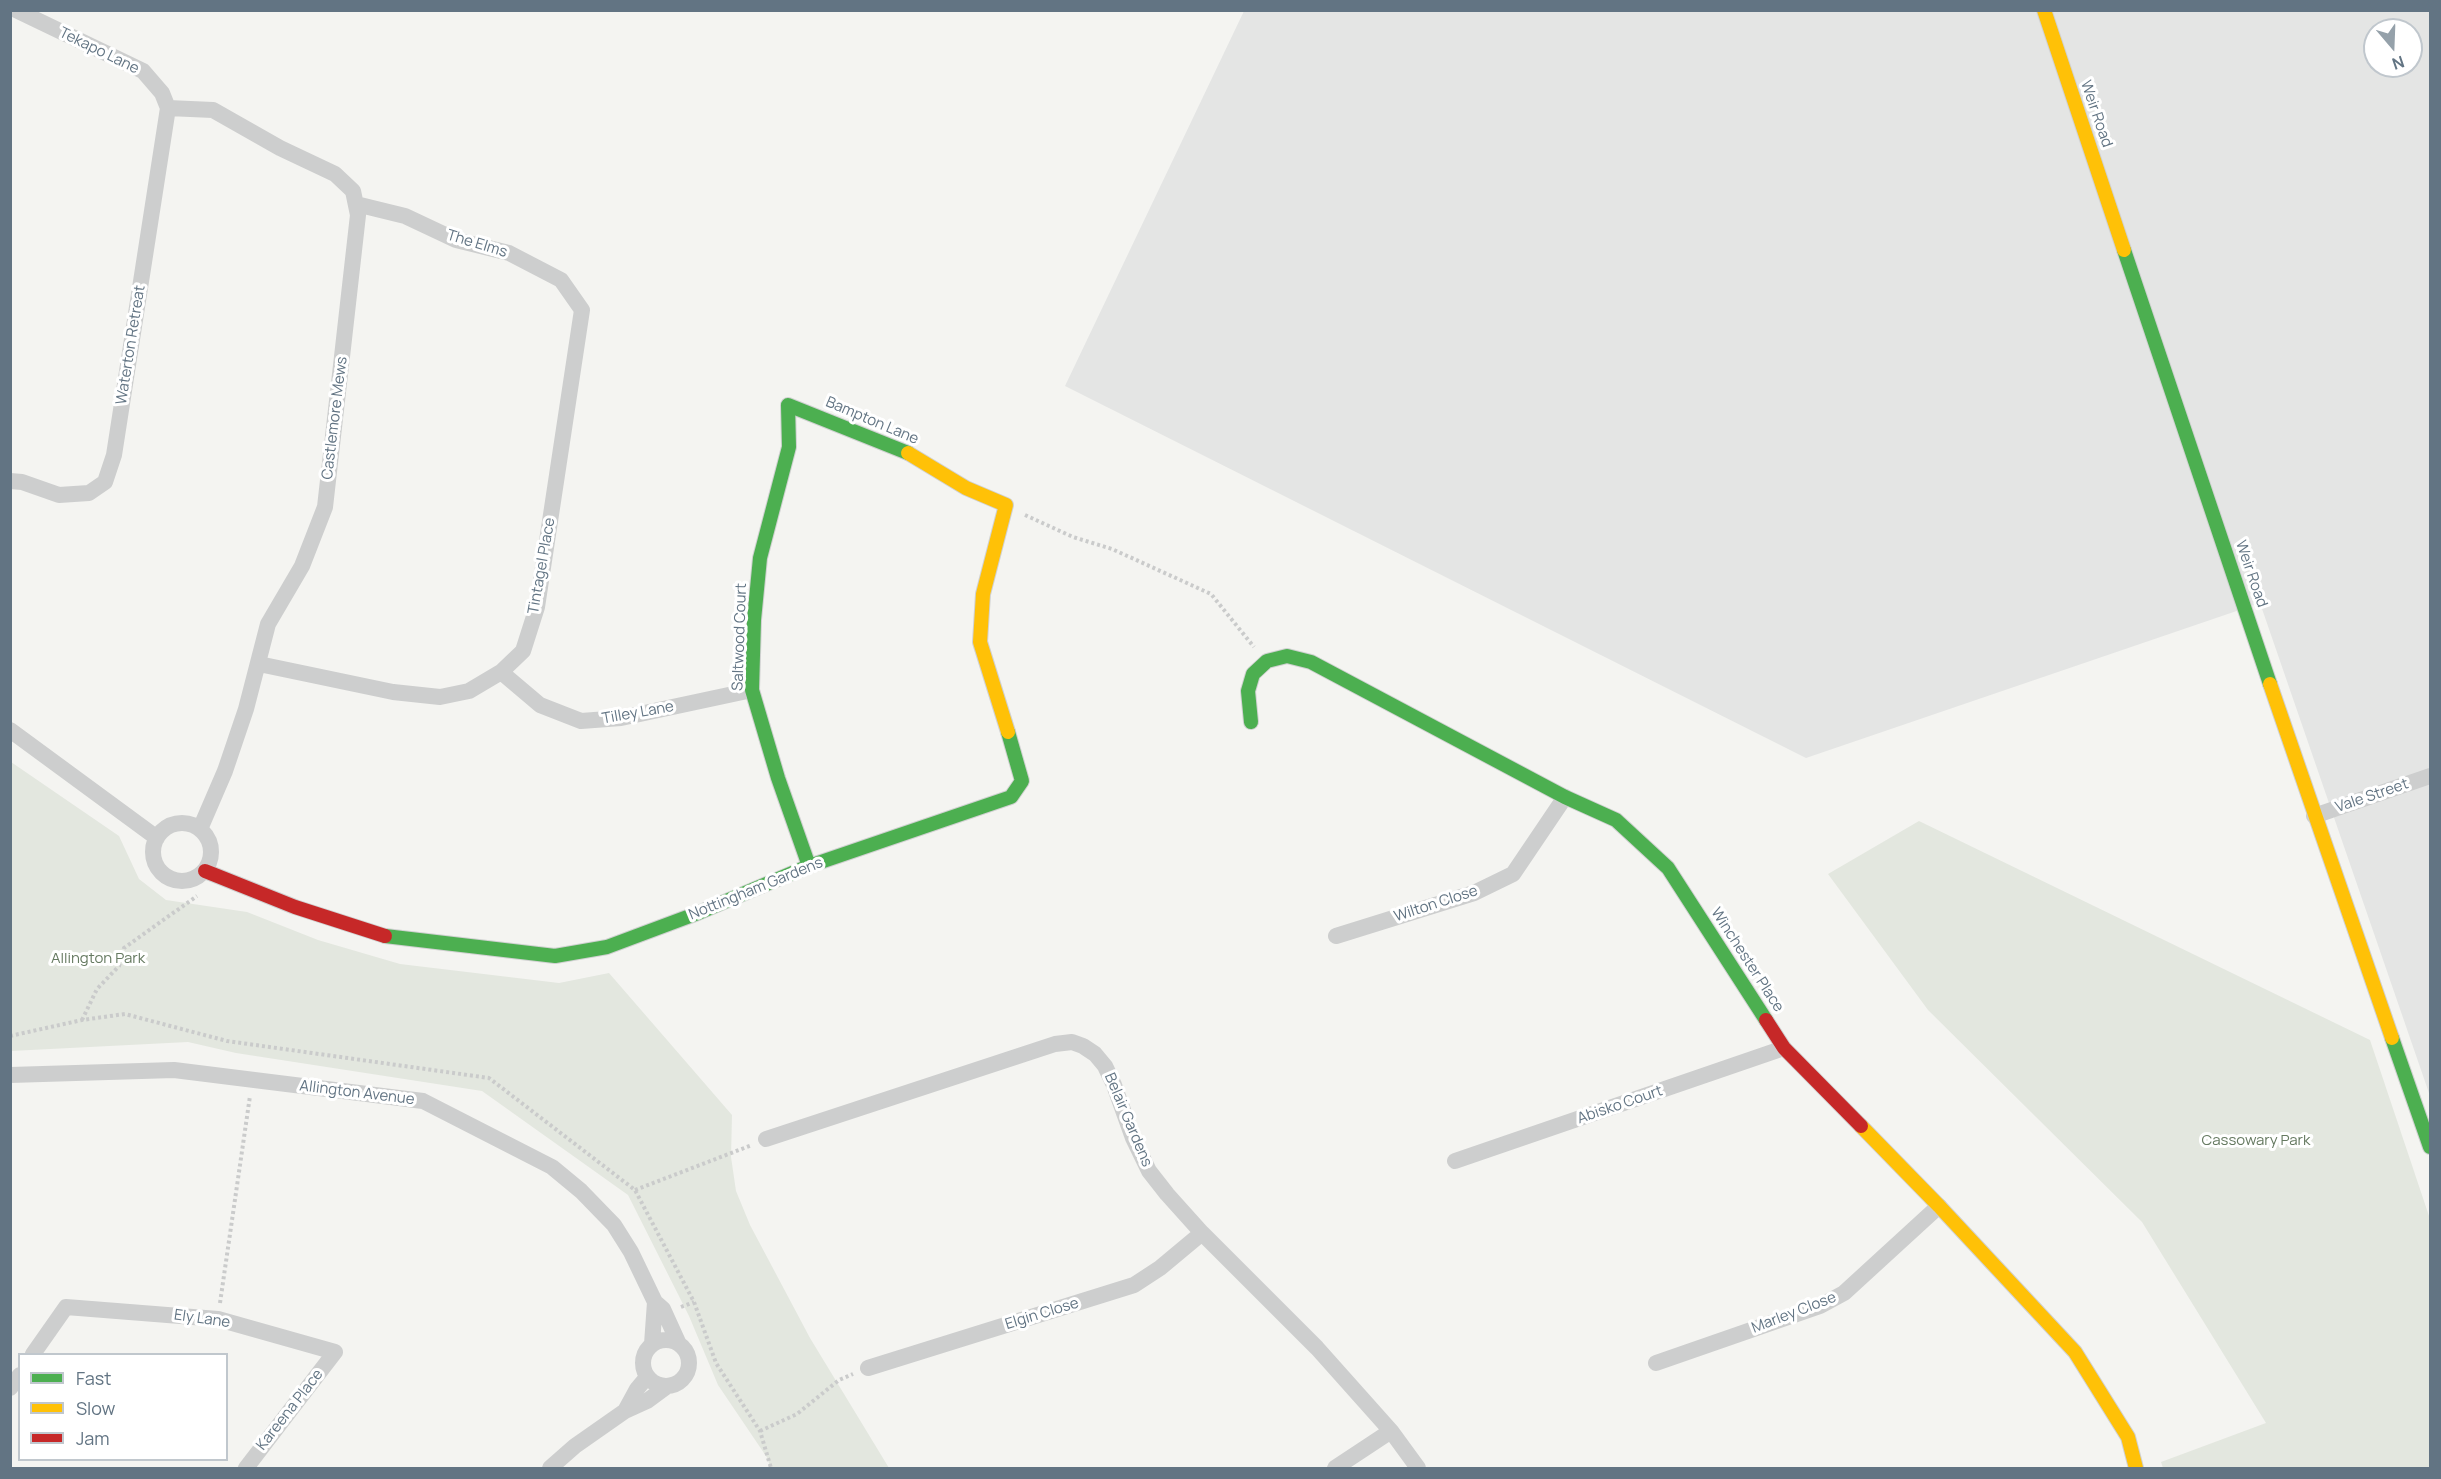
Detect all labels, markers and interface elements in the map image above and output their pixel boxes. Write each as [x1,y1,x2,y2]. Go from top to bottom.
north arrow [2363,18,2423,78]
street label: Tekapo Lane [56,24,142,78]
text: N [2389,51,2407,75]
street label: Weir Road [2076,78,2116,150]
street label: The Elms [445,226,509,262]
street label: Waterton Retreat [113,284,149,406]
street label: Castlemore Mews [319,356,351,480]
street label: Bampton Lane [823,393,921,449]
street label: Tintagel Place [525,516,559,616]
street label: Weir Road [2231,538,2271,610]
street label: Saltwood Court [729,583,751,691]
street label: Tilley Lane [601,698,675,728]
street label: Vale Street [2333,775,2411,817]
street label: Nottingham Gardens [686,854,826,924]
street label: Wilton Close [1392,882,1480,926]
street label: Winchester Place [1707,905,1787,1015]
park label: Allington Park [51,950,145,968]
street label: Belair Gardens [1100,1070,1156,1170]
street label: Allington Avenue [299,1077,415,1109]
street label: Abisko Court [1575,1082,1665,1128]
park label: Cassowary Park [2202,1132,2310,1150]
street label: Marley Close [1749,1289,1839,1337]
street label: Elgin Close [1003,1294,1081,1334]
street label: Ely Lane [173,1306,231,1332]
legend [18,1353,228,1461]
text: Fast [76,1366,111,1390]
street label: Kareena Place [253,1366,327,1454]
text: Slow [76,1396,115,1420]
text: Jam [76,1426,110,1450]

